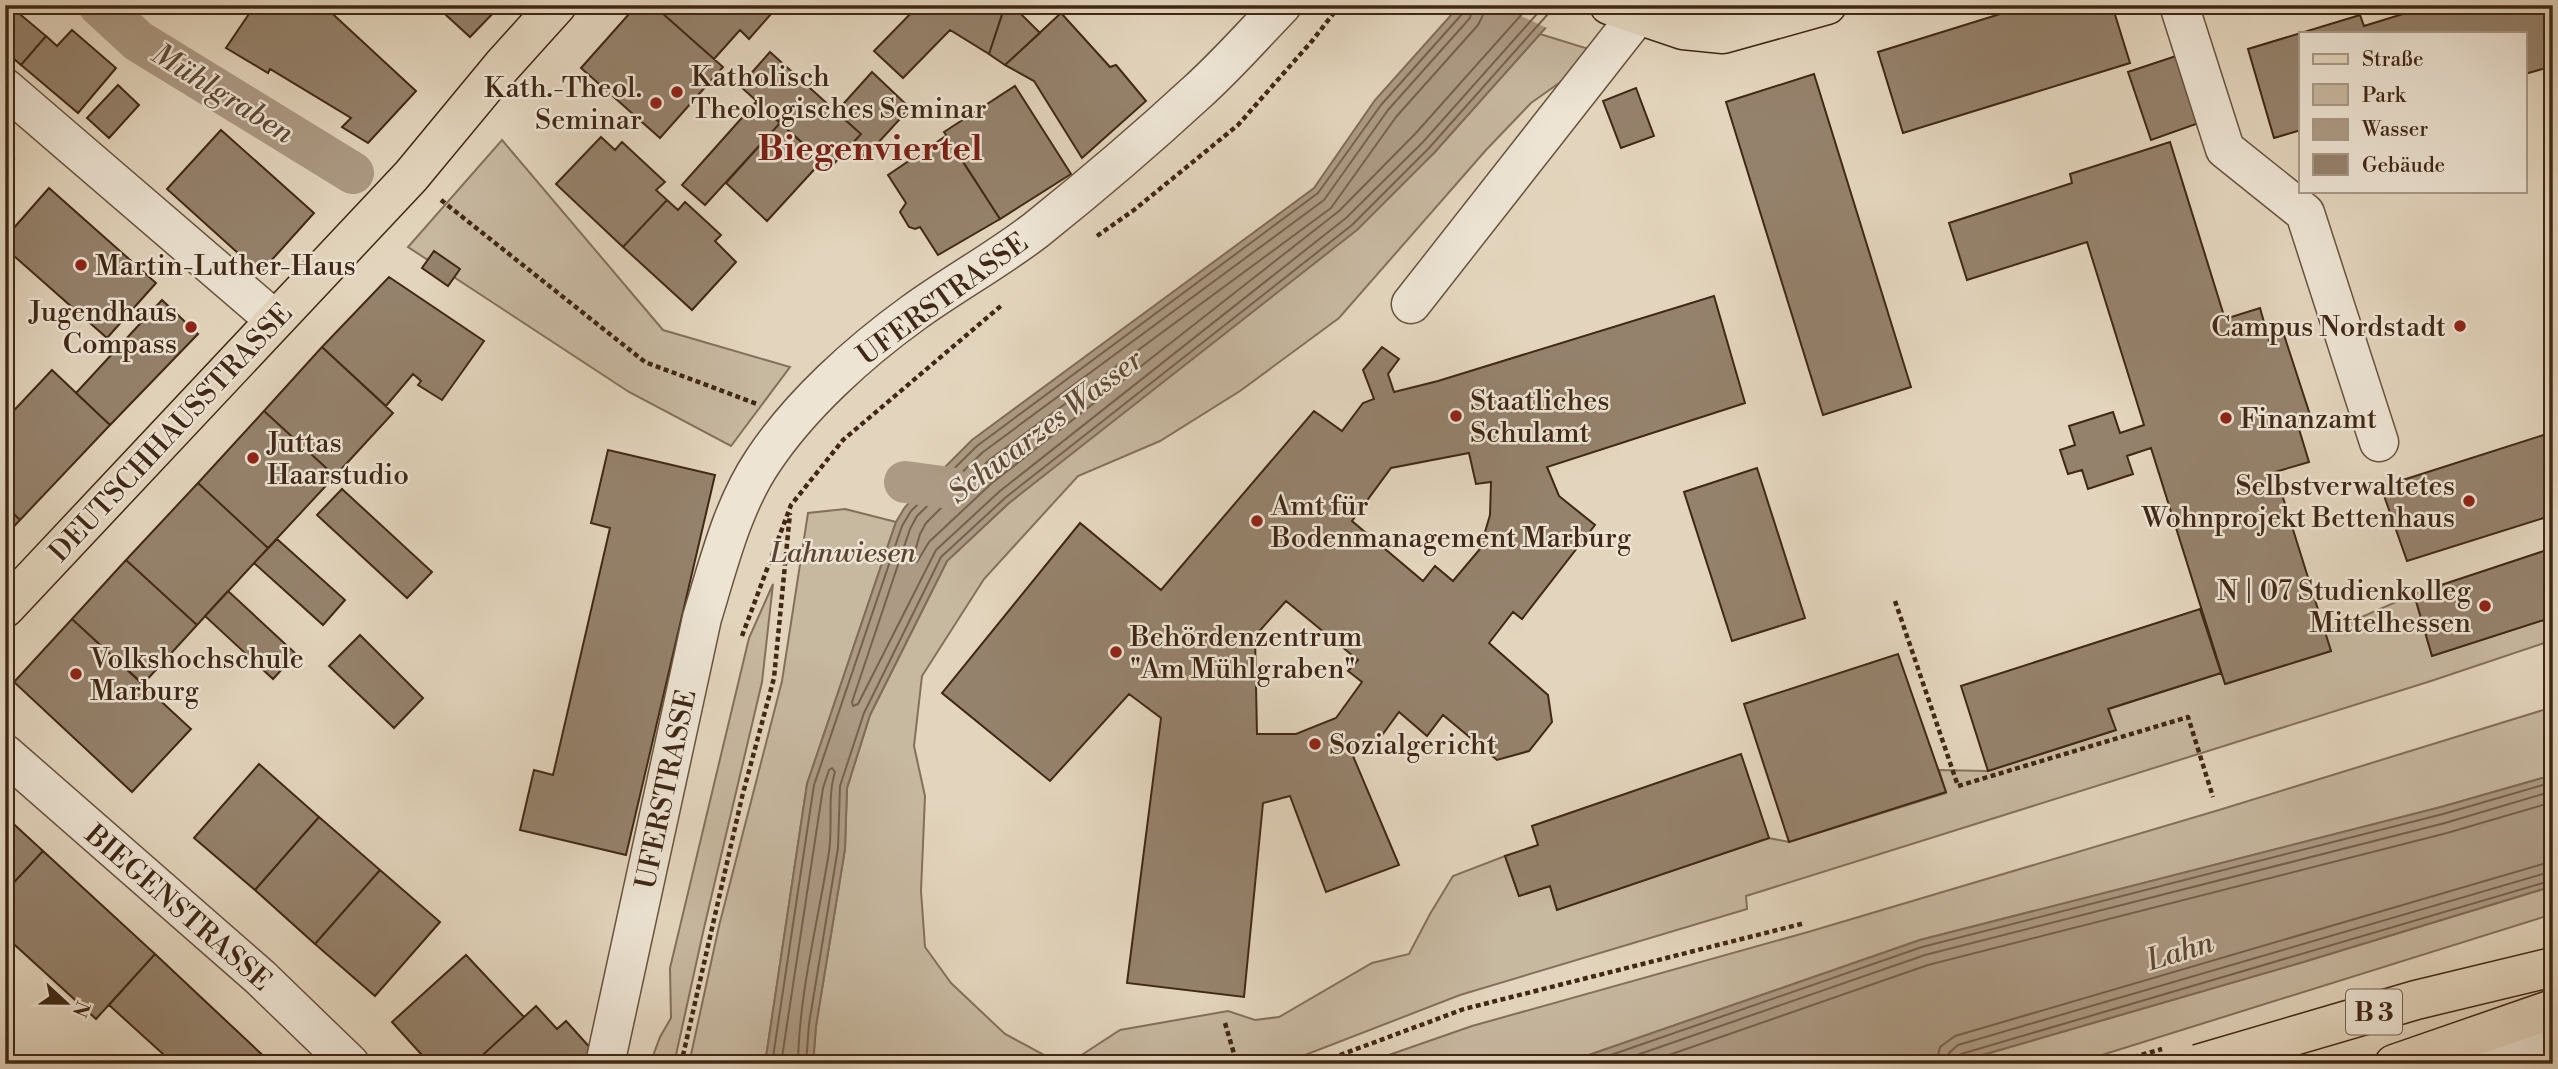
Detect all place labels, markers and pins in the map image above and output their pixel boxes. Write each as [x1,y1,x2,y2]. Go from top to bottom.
place label: Katholisch Theologisches Seminar [691,60,987,127]
place label: Kath.-Theol. Seminar [484,71,642,138]
marker: Katholisch Theologisches Seminar [669,84,685,100]
marker: Kath.-Theol. Seminar [648,95,664,111]
place label: Martin-Luther-Haus [95,249,356,284]
marker: Martin-Luther-Haus [73,257,89,273]
place label: Jugendhaus Compass [28,295,177,362]
place label: Campus Nordstadt [2211,310,2446,345]
marker: Campus Nordstadt [2452,318,2468,334]
marker: Jugendhaus Compass [183,319,199,335]
place label: Staatliches Schulamt [1470,384,1610,451]
place label: Finanzamt [2240,402,2377,437]
marker: Staatliches Schulamt [1448,408,1464,424]
marker: Finanzamt [2218,410,2234,426]
place label: Juttas Haarstudio [266,426,409,493]
marker: Juttas Haarstudio [245,450,261,466]
place label: Selbstverwaltetes Wohnprojekt Bettenhaus [2141,469,2455,536]
place label: Amt für Bodenmanagement Marburg [1270,489,1632,556]
marker: Selbstverwaltetes Wohnprojekt Bettenhaus [2461,493,2477,509]
marker: Amt für Bodenmanagement Marburg [1249,513,1265,529]
place label: N | 07 Studienkolleg Mittelhessen [2217,574,2471,641]
marker: N | 07 Studienkolleg Mittelhessen [2477,598,2493,614]
place label: Behördenzentrum "Am Mühlgraben" [1129,620,1362,687]
place label: Volkshochschule Marburg [89,642,304,709]
marker: Behördenzentrum "Am Mühlgraben" [1108,644,1124,660]
marker: Volkshochschule Marburg [68,666,84,682]
place label: Sozialgericht [1329,728,1497,763]
marker: Sozialgericht [1307,736,1323,752]

